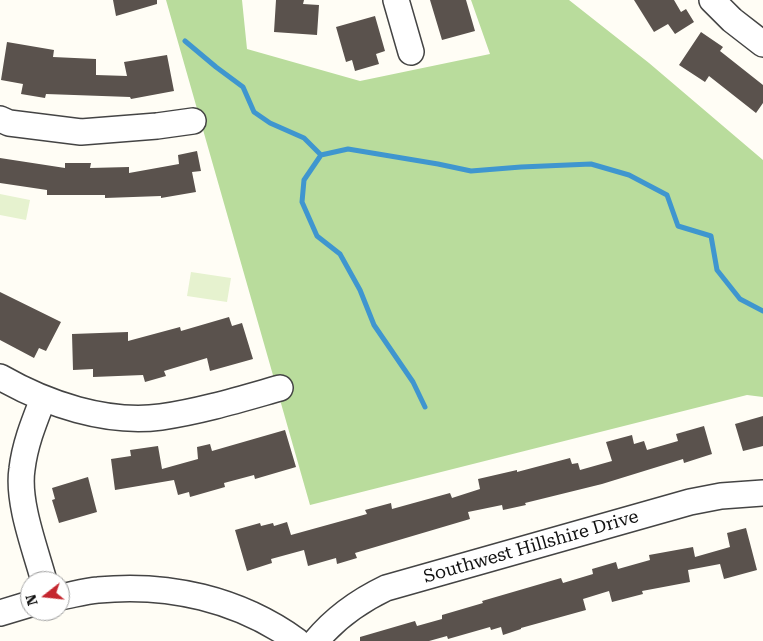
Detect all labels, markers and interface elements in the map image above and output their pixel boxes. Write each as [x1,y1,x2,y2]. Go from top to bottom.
street label: Southwest Hillshire Drive [421,506,641,588]
north arrow [20,571,70,621]
text: N [22,592,41,607]

